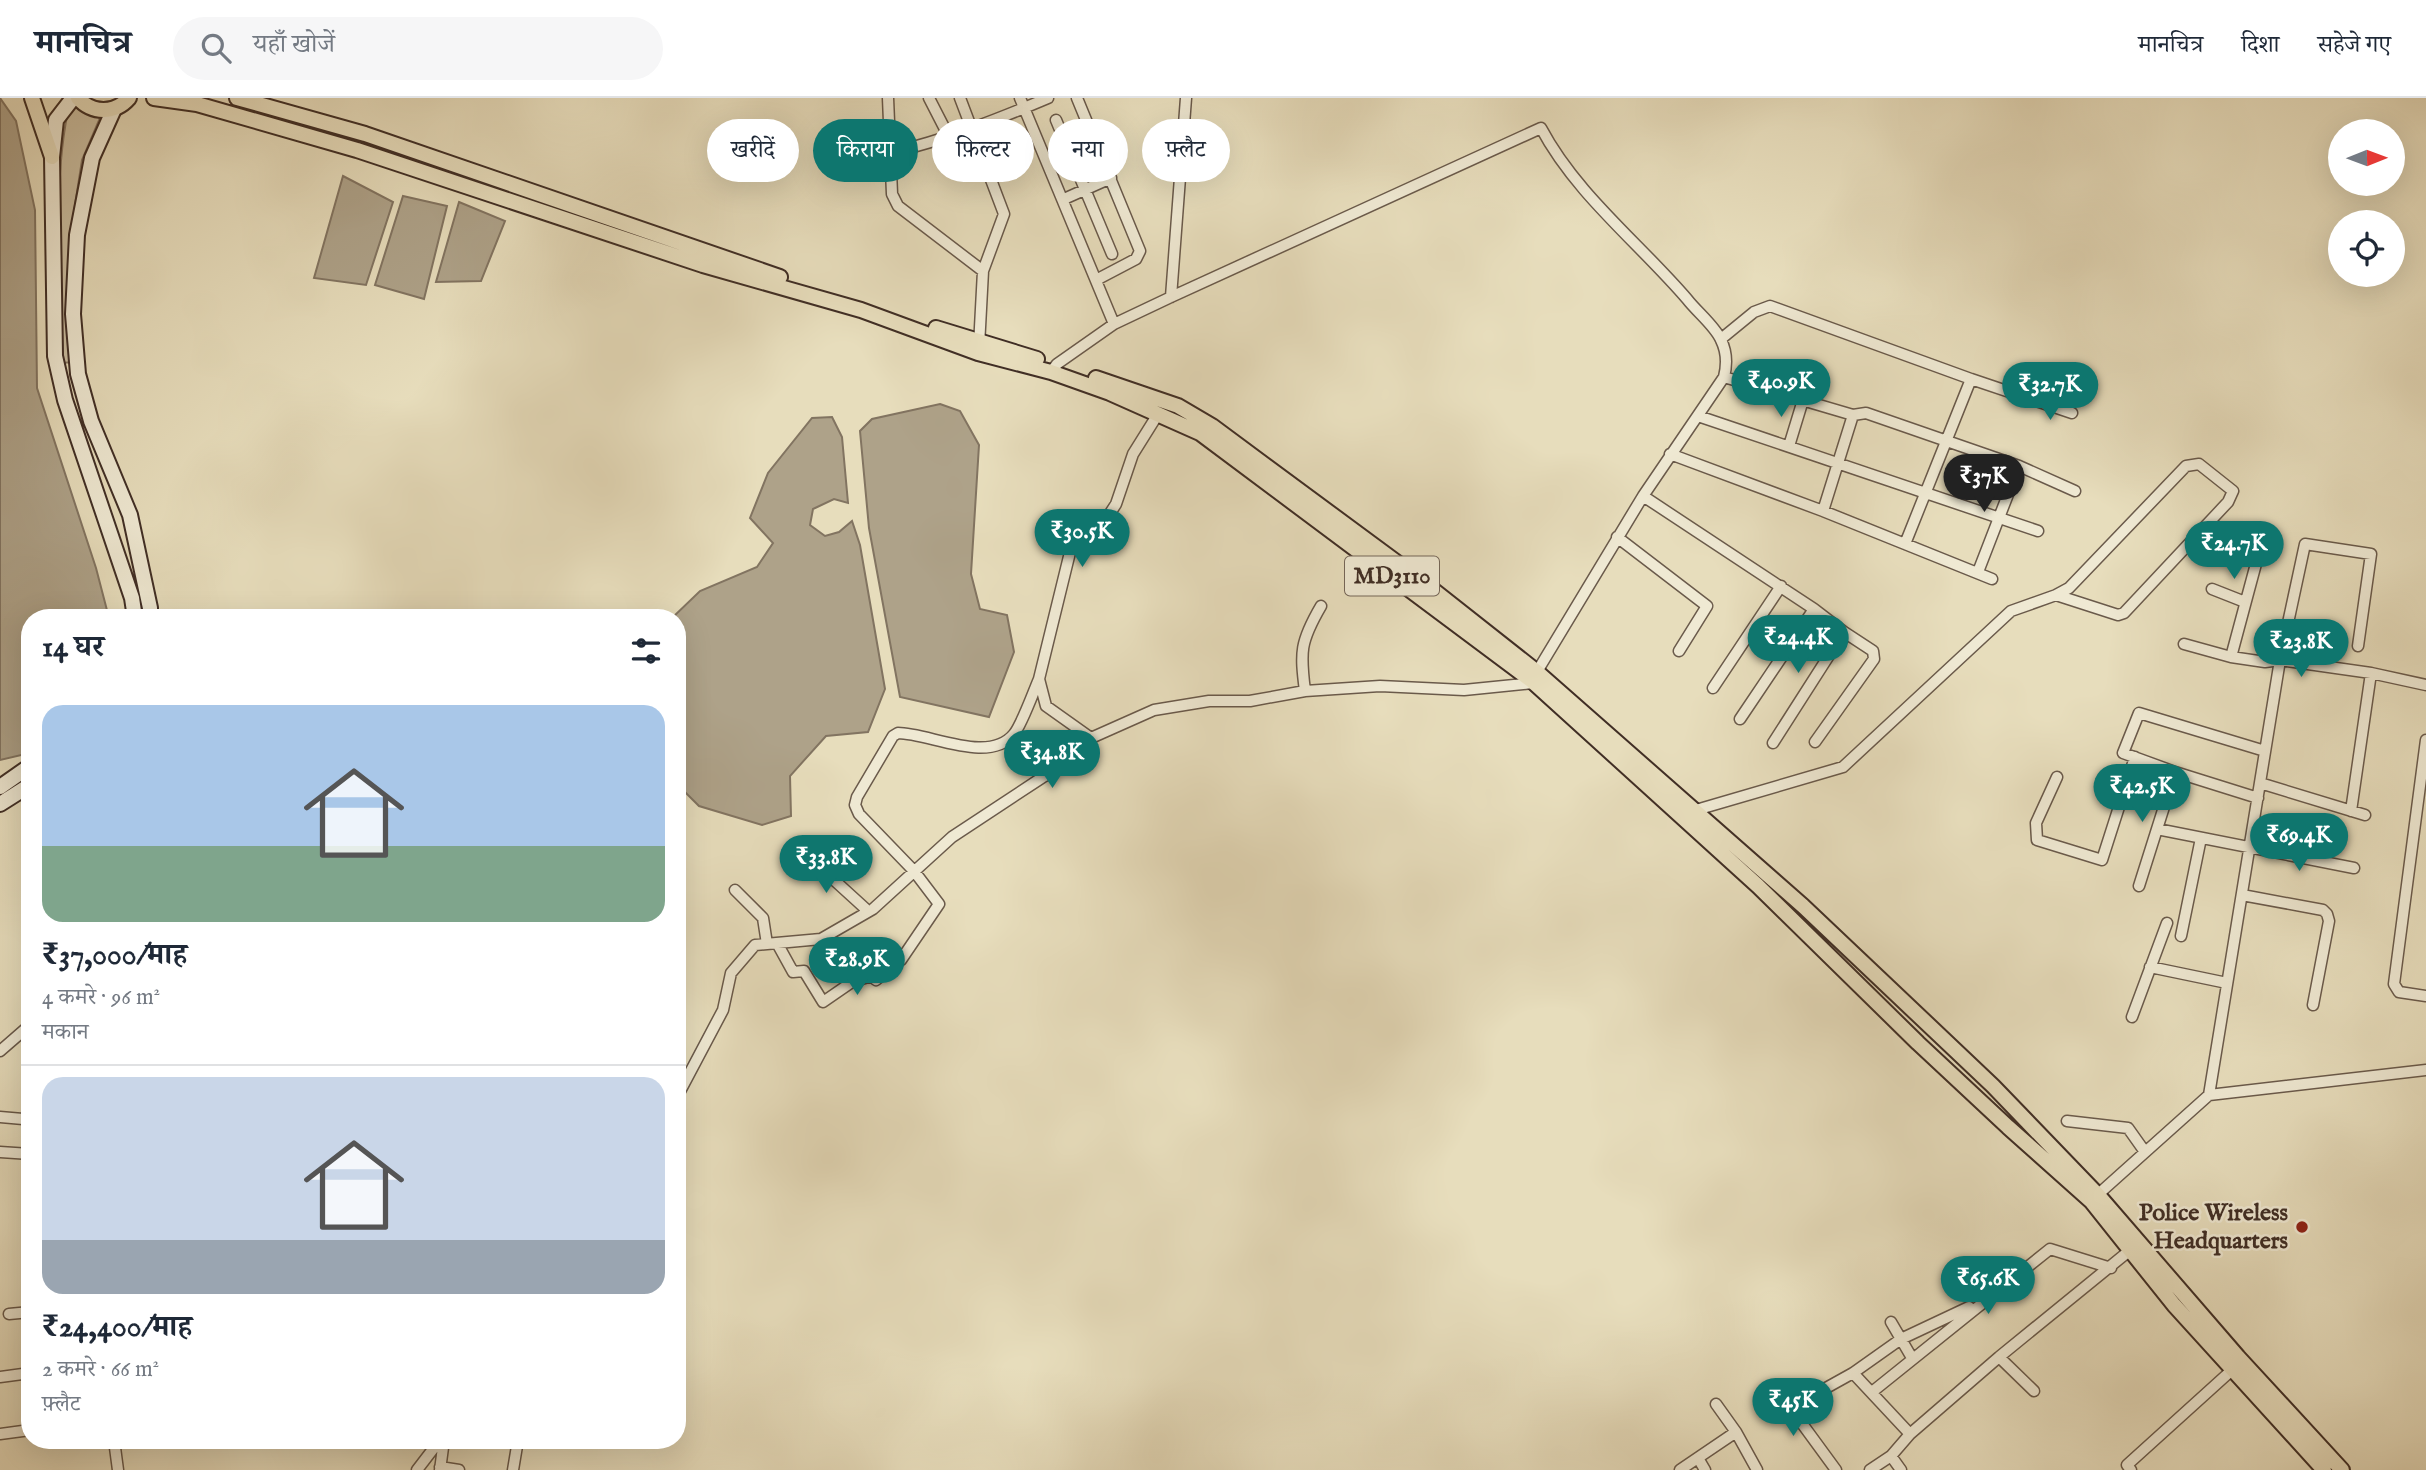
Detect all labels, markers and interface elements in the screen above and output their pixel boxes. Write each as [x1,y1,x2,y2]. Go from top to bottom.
search box [173,17,663,80]
text: मानचित्र [35,23,131,65]
text: यहाँ खोजें [253,28,335,61]
icon: search [197,29,235,67]
text: मानचित्र [2138,30,2203,61]
text: दिशा [2241,30,2280,61]
text: सहेजे गए [2318,30,2391,61]
chip: खरीदें [707,119,799,182]
chip: किराया [813,119,918,182]
chip: फ़िल्टर [932,119,1034,182]
chip: नया [1048,119,1128,182]
chip: फ़्लैट [1142,119,1230,182]
north arrow [2328,119,2404,196]
map controls [2328,119,2405,287]
button: locate [2328,210,2405,287]
pin: ₹40.9K [1724,360,1838,419]
pin: ₹32.7K [1993,362,2107,422]
text: ₹40.9K [1747,367,1815,396]
text: ₹32.7K [2018,370,2082,399]
pin: ₹37K [1943,454,2025,514]
text: ₹37K [1960,462,2008,491]
pin: ₹30.5K [1025,510,1139,569]
text: ₹30.5K [1051,517,1113,546]
pin: ₹24.7K [2177,522,2291,581]
text: ₹24.7K [2201,529,2267,558]
road number: MD3110 [1345,556,1439,596]
pin: ₹24.4K [1741,616,1855,675]
pin: ₹23.8K [2244,620,2358,679]
text: ₹24.4K [1764,623,1832,652]
text: ₹23.8K [2270,627,2332,656]
text: 14 घर [42,629,104,667]
icon: filters [627,632,665,670]
pin: ₹34.8K [995,730,1109,790]
text: ₹34.8K [1020,738,1084,767]
icon: home [291,750,417,876]
pin: ₹42.5K [2085,764,2199,824]
text: ₹42.5K [2110,772,2174,801]
pin: ₹69.4K [2242,814,2356,873]
text: ₹69.4K [2266,821,2332,850]
pin: ₹33.8K [769,836,883,895]
text: ₹33.8K [796,843,856,872]
text: ₹37,000/माह [42,937,187,975]
pin: ₹28.9K [800,937,914,997]
text: ₹28.9K [825,945,889,974]
text: 4 कमरे · 96 m² [42,983,160,1012]
text: मकान [42,1018,89,1047]
icon: home [291,1122,417,1248]
place label: Police Wireless Headquarters [2139,1198,2289,1257]
marker: Police Wireless Headquarters [2294,1219,2310,1235]
pin: ₹65.6K [1931,1256,2045,1316]
text: ₹65.6K [1957,1264,2019,1293]
text: ₹24,400/माह [42,1309,192,1347]
text: 2 कमरे · 66 m² [42,1355,159,1384]
pin: ₹45K [1752,1378,1834,1438]
text: ₹45K [1768,1386,1818,1415]
text: फ़्लैट [42,1390,80,1419]

